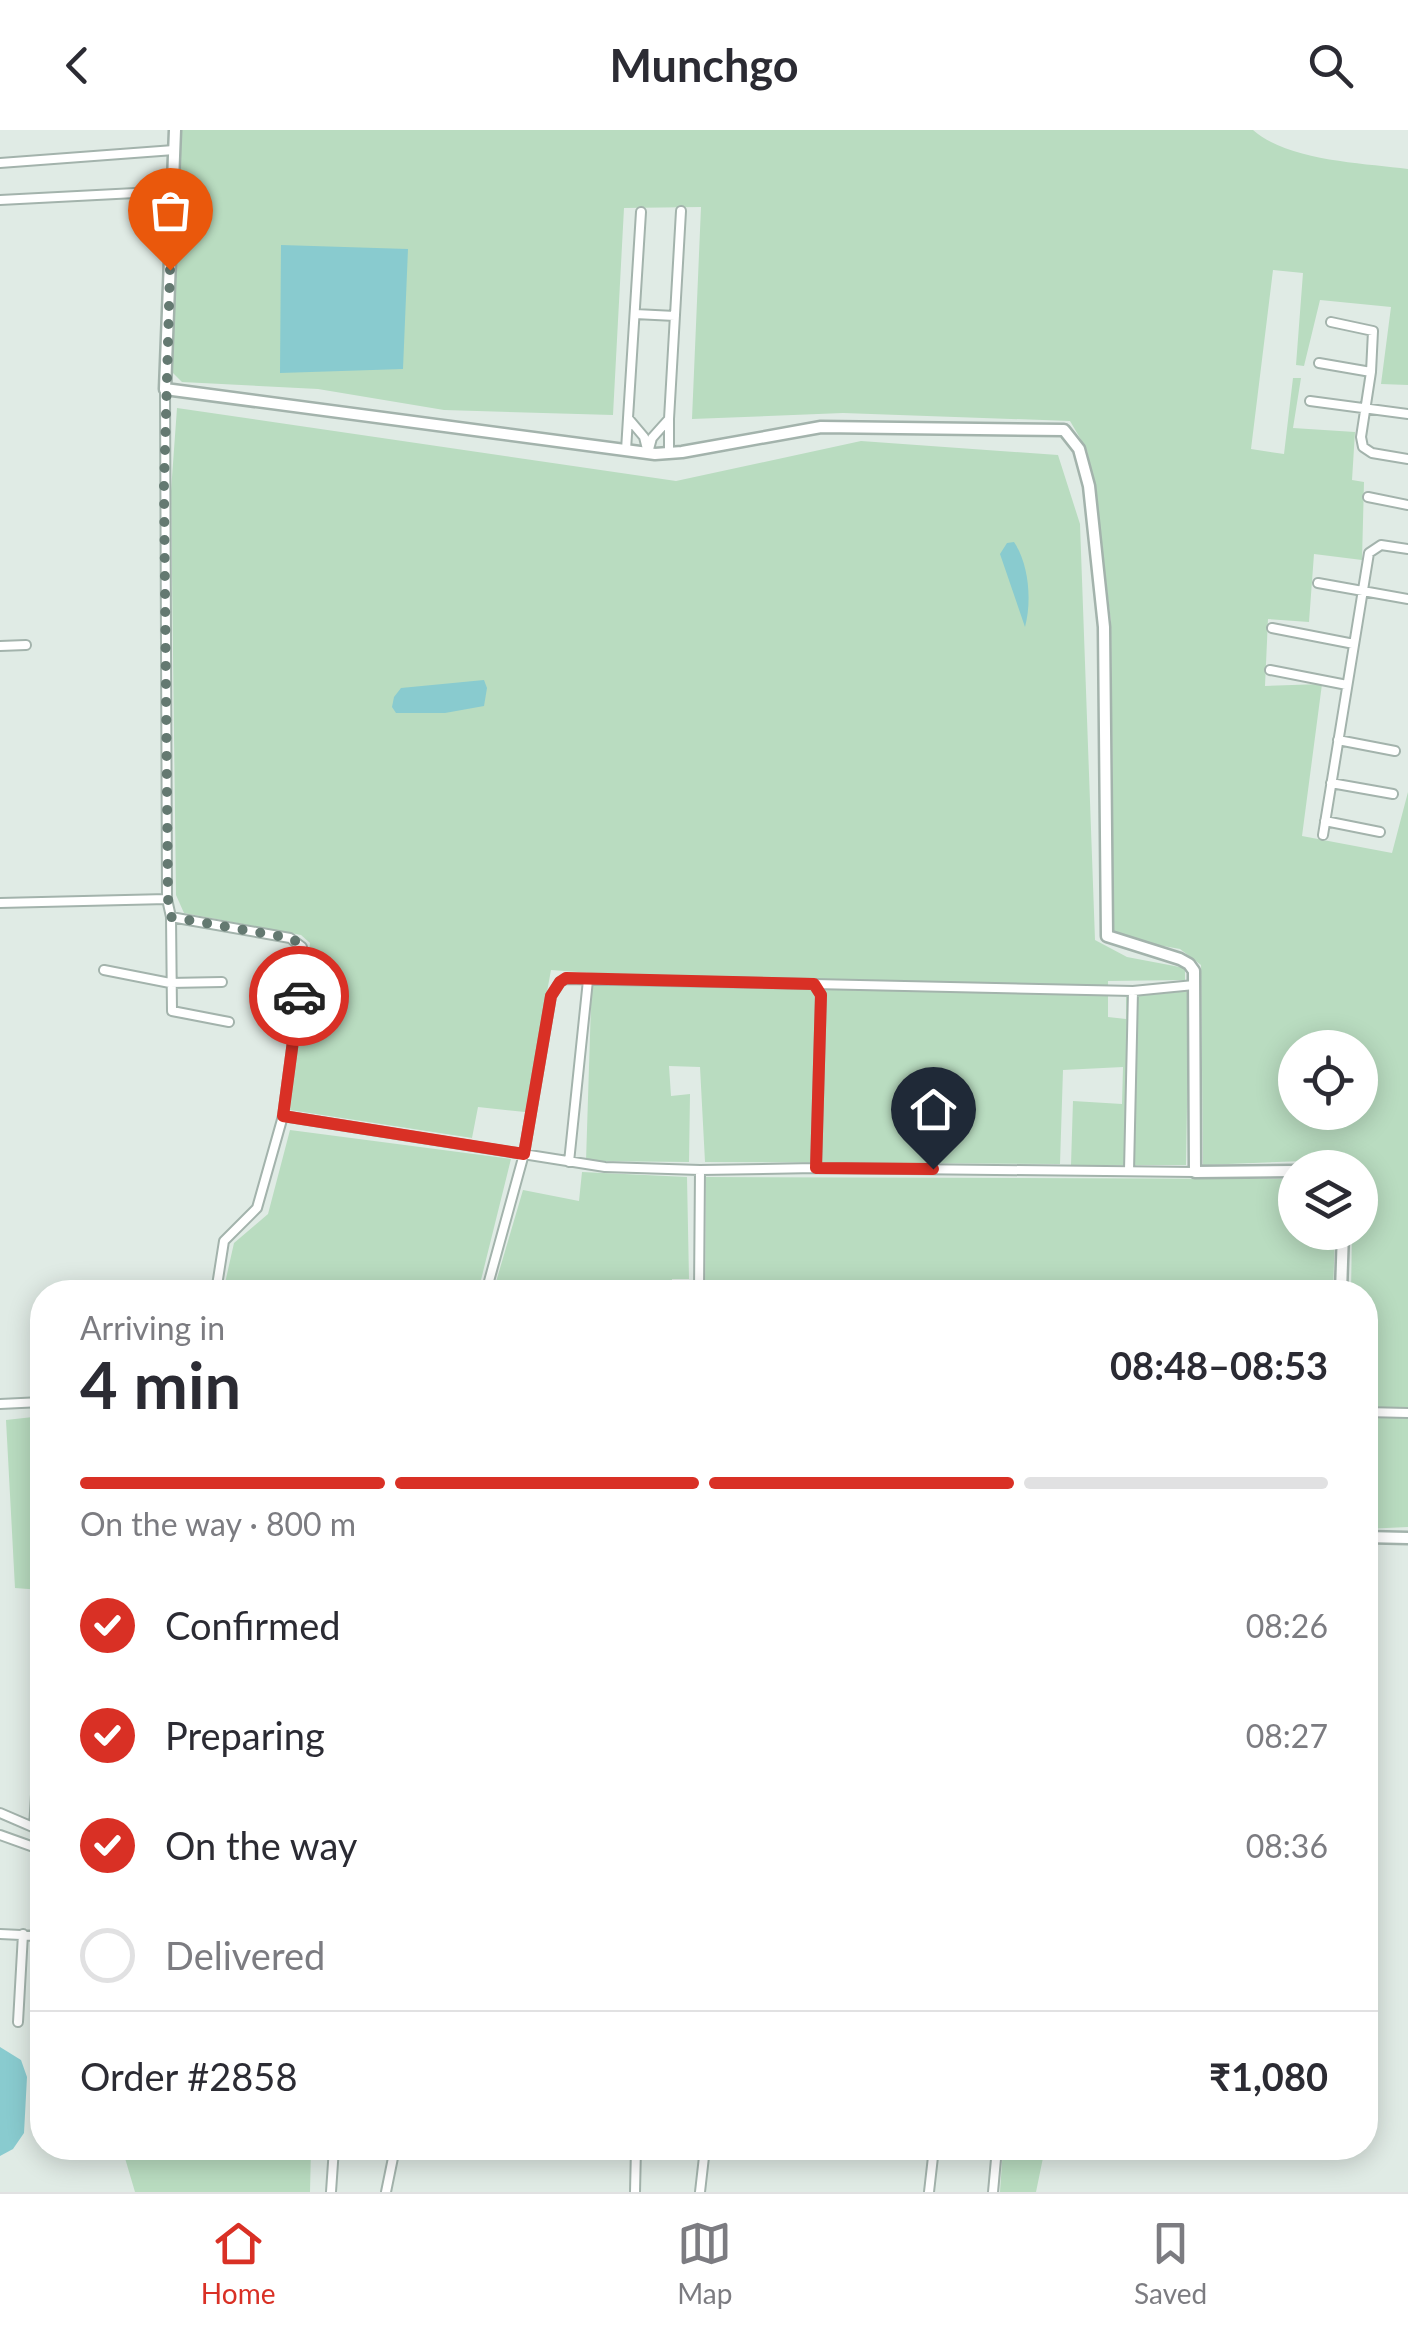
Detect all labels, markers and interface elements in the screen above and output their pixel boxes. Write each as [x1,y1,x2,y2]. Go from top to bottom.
icon: back [50,38,105,93]
text: Munchgo [609,38,799,92]
icon: search [1303,38,1358,93]
pin [128,168,213,271]
icon: bag [143,183,198,238]
courier [249,946,349,1046]
icon: car [272,969,327,1024]
map controls [1278,1030,1378,1250]
button: locate [1278,1030,1378,1130]
pin [891,1067,976,1170]
icon: home [906,1082,961,1137]
button: layers [1278,1150,1378,1250]
text: Arriving in [80,1308,225,1347]
text: 08:48–08:53 [1110,1342,1328,1388]
text: 4 min [80,1345,241,1423]
text: On the way · 800 m [80,1504,356,1543]
icon: check [80,1598,135,1653]
text: Confirmed [165,1602,341,1648]
text: 08:26 [1246,1606,1328,1645]
icon: check [80,1708,135,1763]
text: Preparing [165,1712,325,1758]
text: 08:27 [1246,1716,1328,1755]
icon: check [80,1818,135,1873]
text: On the way [165,1822,357,1868]
text: 08:36 [1246,1826,1328,1865]
text: Delivered [165,1932,325,1978]
text: Order #2858 [80,2053,297,2099]
text: ₹1,080 [1209,2053,1328,2099]
tab: Home [201,2216,275,2310]
tab: Map [677,2216,732,2310]
tab: Saved [1134,2216,1207,2310]

